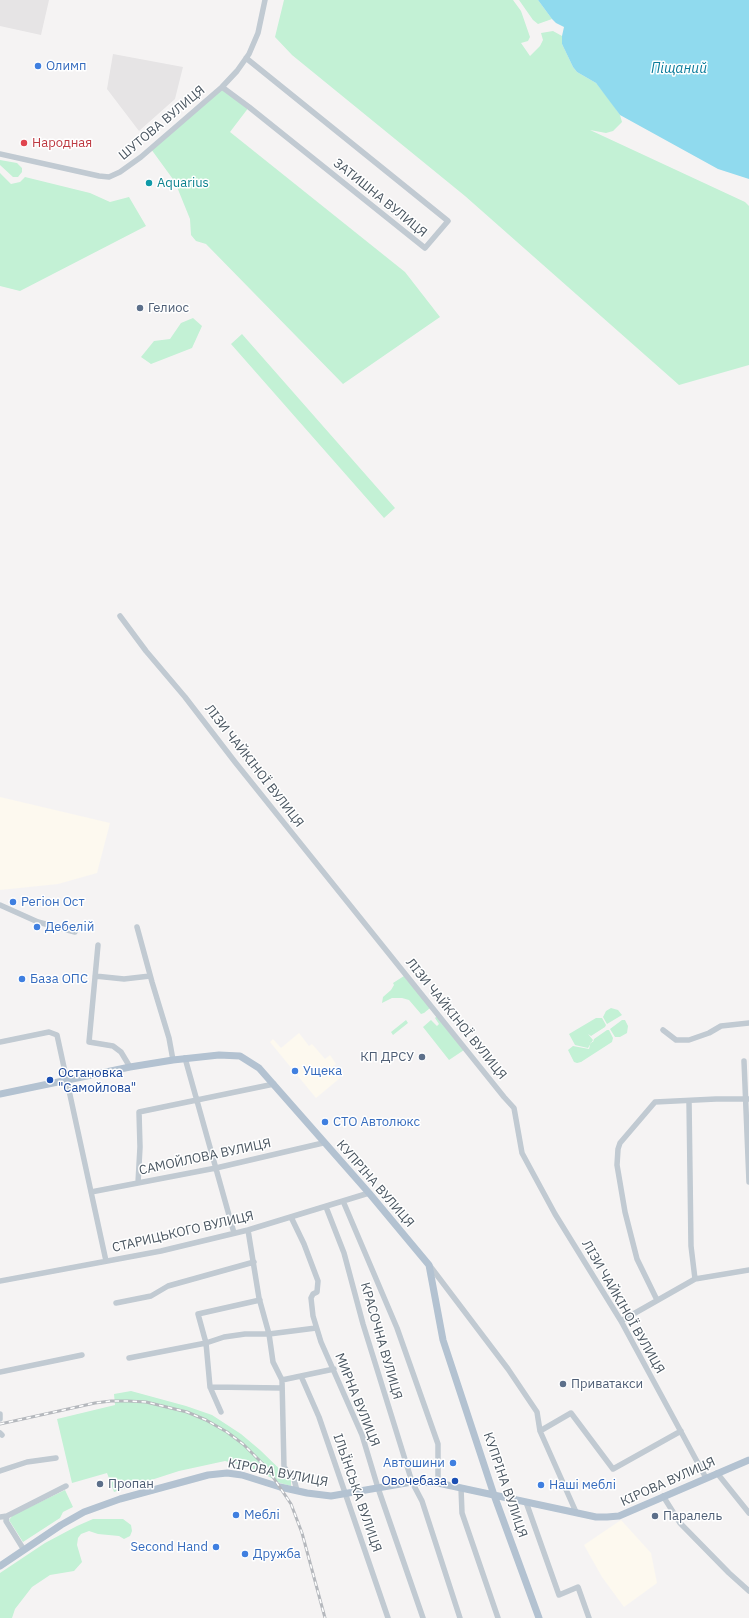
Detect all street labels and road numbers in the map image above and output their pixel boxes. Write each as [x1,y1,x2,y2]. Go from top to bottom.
street label: ШУТОВА ВУЛИЦЯ [116,82,208,164]
street label: ЗАТИШНА ВУЛИЦЯ [330,155,430,241]
street label: ЛІЗИ ЧАЙКІНОЇ ВУЛИЦЯ [201,701,307,831]
street label: ЛІЗИ ЧАЙКІНОЇ ВУЛИЦЯ [402,955,510,1083]
street label: САМОЙЛОВА ВУЛИЦЯ [138,1135,272,1179]
street label: КУПРІНА ВУЛИЦЯ [333,1137,417,1231]
street label: СТАРИЦЬКОГО ВУЛИЦЯ [111,1208,255,1256]
street label: ЛІЗИ ЧАЙКІНОЇ ВУЛИЦЯ [578,1237,668,1377]
street label: КРАСОЧНА ВУЛИЦЯ [357,1281,405,1401]
street label: МИРНА ВУЛИЦЯ [331,1351,383,1449]
street label: КУПРІНА ВУЛИЦЯ [480,1430,530,1540]
street label: ІЛЬЇНСЬКА ВУЛИЦЯ [329,1432,385,1554]
street label: КІРОВА ВУЛИЦЯ [618,1454,718,1510]
street label: КІРОВА ВУЛИЦЯ [227,1456,329,1490]

